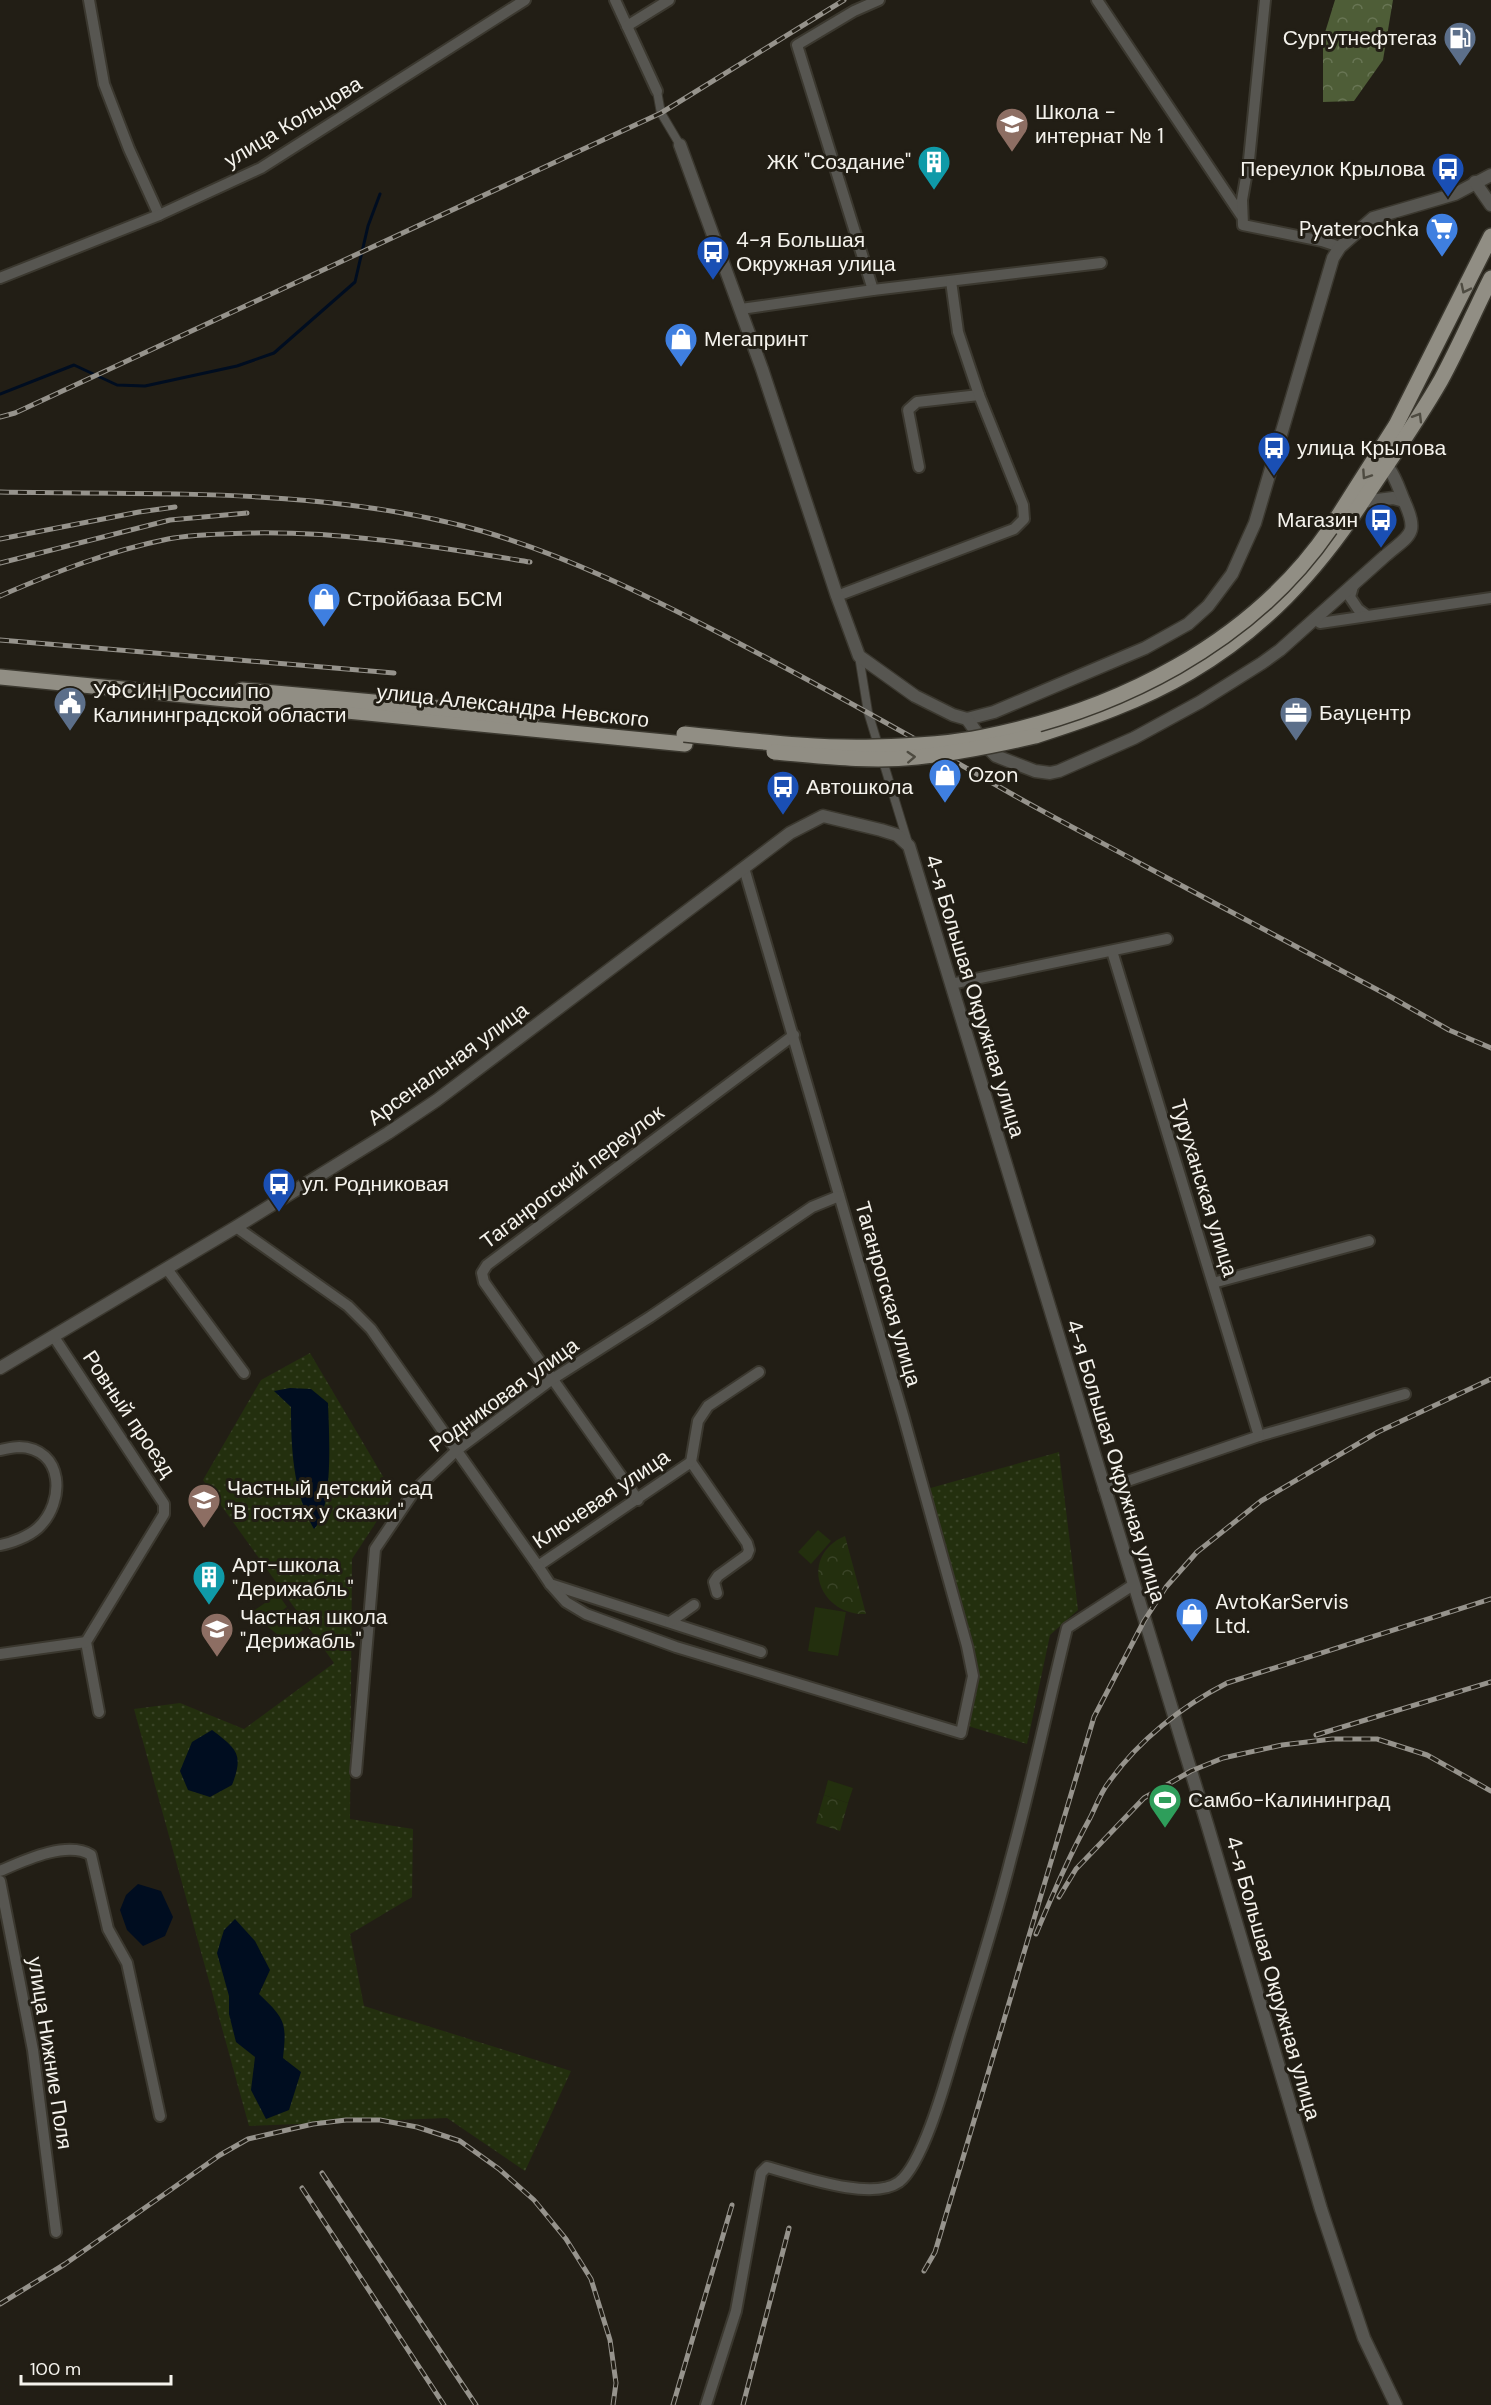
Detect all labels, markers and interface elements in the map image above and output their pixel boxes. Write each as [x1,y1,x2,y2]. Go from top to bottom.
fuel station icon: Сургутнефтегаз [1442,20,1478,67]
place label: Сургутнефтегаз [1283,24,1437,52]
street label: улица Кольцова [219,70,367,174]
place label: Школа - интернат № 1 [1035,98,1164,150]
school or university icon: Школа - интернат № 1 [994,106,1030,153]
building icon: ЖК "Создание" [916,144,952,191]
place label: ЖК "Создание" [767,148,911,176]
bus stop icon: Переулок Крылова [1430,151,1466,198]
place label: Переулок Крылова [1240,155,1425,183]
supermarket icon: Pyaterochka [1424,211,1460,258]
place label: Pyaterochka [1299,215,1419,243]
place label: 4-я Большая Окружная улица [736,226,896,278]
bus stop icon: 4-я Большая Окружная улица [695,234,731,281]
one-way arrow [1461,283,1473,294]
shop icon: Мегапринт [663,321,699,368]
place label: Мегапринт [704,325,809,353]
one-way arrow [1411,413,1423,423]
bus stop icon: улица Крылова [1256,430,1292,477]
place label: улица Крылова [1297,434,1446,462]
one-way arrow [1362,468,1373,479]
bus stop icon: Магазин [1363,502,1399,549]
place label: Магазин [1277,506,1358,534]
shop icon: Стройбаза БСМ [306,581,342,628]
place label: Стройбаза БСМ [347,585,503,613]
place label: УФСИН России по Калининградской области [93,677,347,729]
street label: улица Александра Невского [375,678,651,734]
public building icon: УФСИН России по Калининградской области [52,685,88,732]
office icon: Бауцентр [1278,695,1314,742]
place label: Бауцентр [1319,699,1411,727]
one-way arrow [906,751,915,764]
shop icon: Ozon [927,757,963,804]
place label: Ozon [968,761,1018,789]
bus stop icon: Автошкола [765,769,801,816]
place label: Автошкола [806,773,914,801]
street label: 4-я Большая Окружная улица [919,851,1032,1141]
street label: Арсенальная улица [362,996,534,1132]
street label: Туруханская улица [1164,1096,1244,1280]
street label: Таганрогский переулок [475,1098,670,1255]
bus stop icon: ул. Родниковая [261,1166,297,1213]
place label: ул. Родниковая [302,1170,449,1198]
street label: Таганрогская улица [848,1198,928,1390]
street label: 4-я Большая Окружная улица [1060,1316,1173,1606]
street label: Родниковая улица [424,1331,585,1459]
street label: Ровный проезд [76,1345,182,1483]
street label: Ключевая улица [527,1443,675,1555]
place label: Частный детский сад "В гостях у сказки" [227,1474,433,1526]
school or university icon: Частный детский сад "В гостях у сказки" [186,1482,222,1529]
place label: Арт-школа "Дерижабль" [232,1551,354,1603]
building icon: Арт-школа "Дерижабль" [191,1559,227,1606]
place label: AvtoKarServis Ltd. [1215,1588,1349,1640]
shop icon: AvtoKarServis Ltd. [1174,1596,1210,1643]
place label: Частная школа "Дерижабль" [240,1603,388,1655]
school or university icon: Частная школа "Дерижабль" [199,1611,235,1658]
sports icon: Самбо-Калининград [1147,1782,1183,1829]
place label: Самбо-Калининград [1188,1786,1390,1814]
street label: 4-я Большая Окружная улица [1219,1833,1327,2124]
street label: улица Нижние Поля [21,1955,79,2151]
scale bar [21,2348,171,2386]
text: 100 m [30,2357,81,2381]

